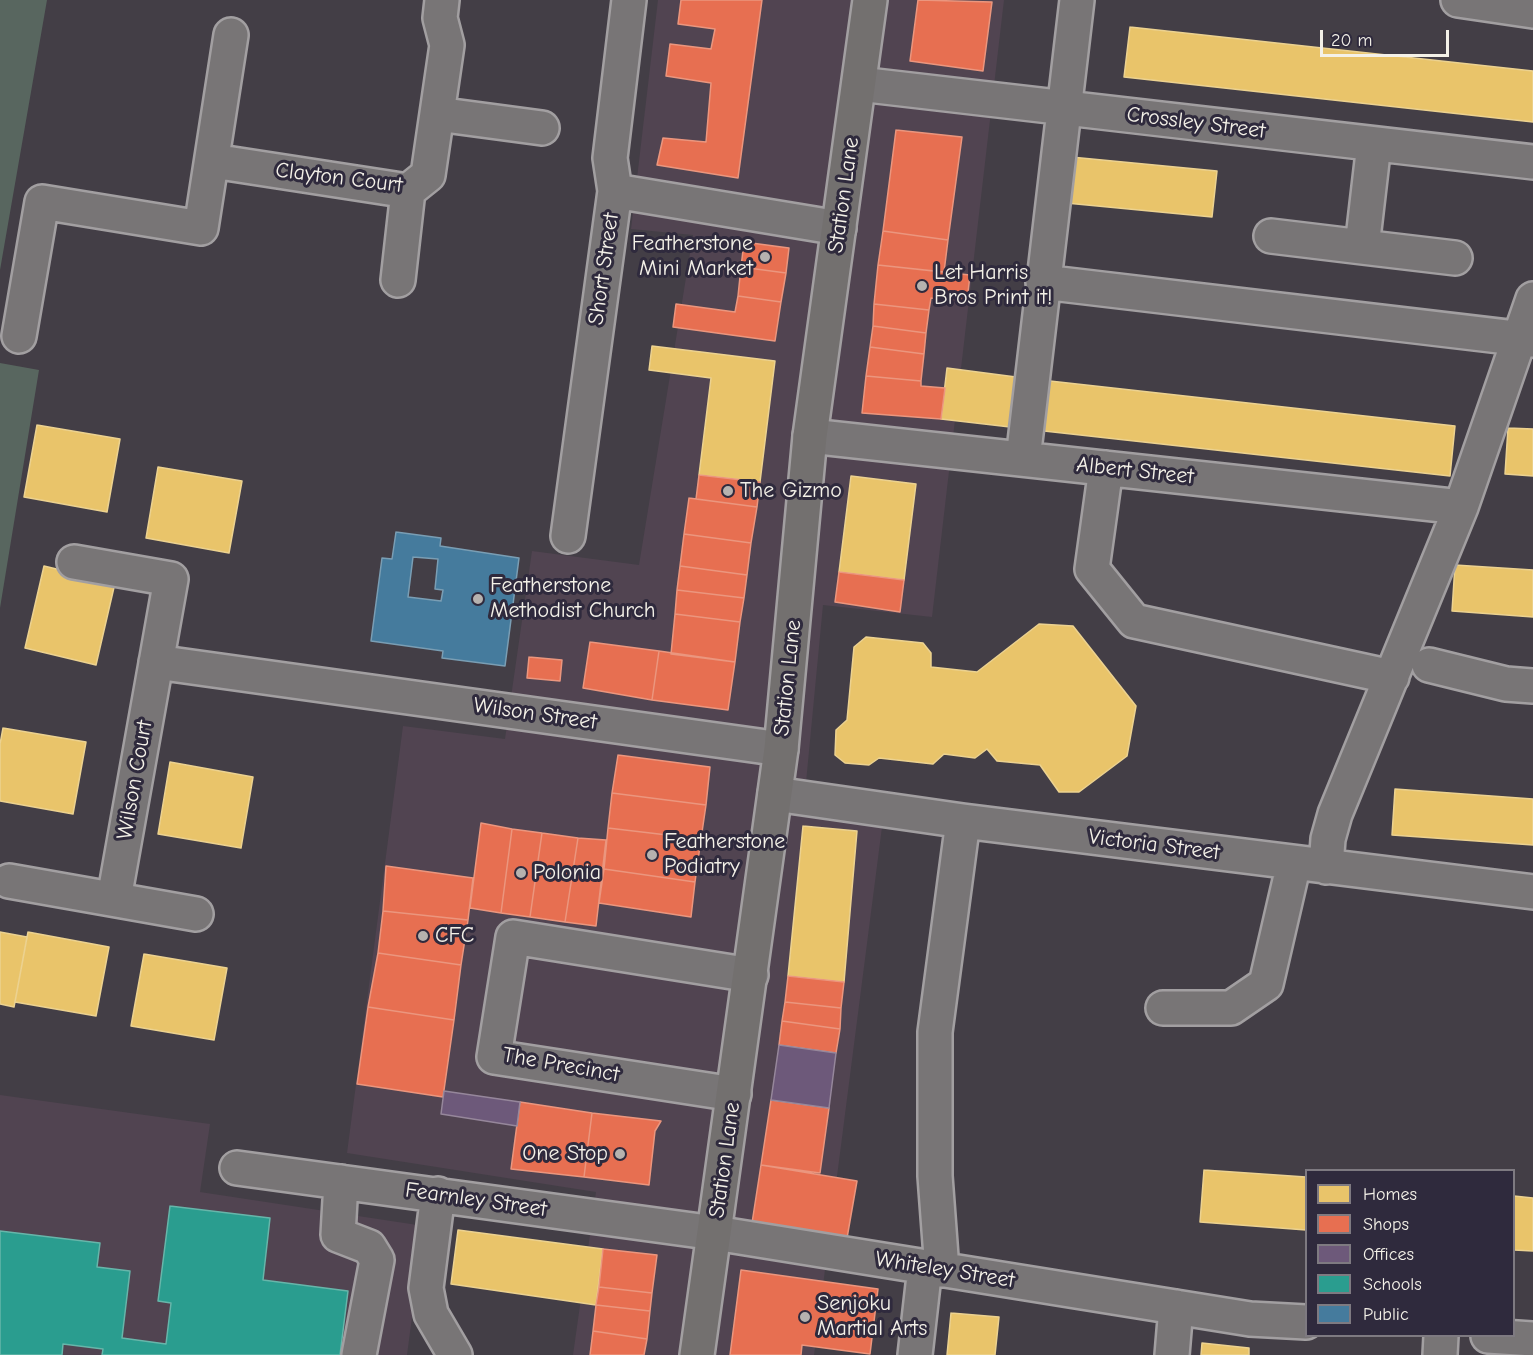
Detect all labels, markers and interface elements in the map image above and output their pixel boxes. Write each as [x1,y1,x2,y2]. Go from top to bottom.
scale bar [1323,18,1452,56]
text: 20 m [1331,30,1372,51]
street label: Crossley Street [1125,101,1267,145]
street label: Station Lane [823,135,865,255]
street label: Clayton Court [274,157,404,199]
street label: Short Street [583,211,625,327]
place label: Featherstone Mini Market [632,231,753,282]
marker: Featherstone Mini Market [758,250,772,264]
place label: Let Harris Bros Print it! [934,260,1053,312]
marker: Let Harris Bros Print it! [915,279,929,293]
street label: Albert Street [1075,452,1195,490]
place label: The Gizmo [740,478,842,504]
marker: The Gizmo [721,484,735,498]
place label: Featherstone Methodist Church [490,573,656,624]
marker: Featherstone Methodist Church [471,592,485,606]
street label: Station Lane [769,619,807,737]
street label: Wilson Street [472,692,598,736]
street label: Wilson Court [112,718,158,842]
street label: Victoria Street [1087,824,1221,866]
place label: Featherstone Podiatry [664,829,785,880]
marker: Featherstone Podiatry [645,848,659,862]
place label: Polonia [533,860,601,886]
marker: Polonia [514,866,528,880]
place label: CFC [435,923,474,949]
marker: CFC [416,929,430,943]
street label: The Precinct [501,1042,621,1088]
street label: Station Lane [704,1100,746,1220]
place label: One Stop [522,1141,608,1167]
marker: One Stop [613,1147,627,1161]
legend [1305,1169,1515,1337]
street label: Fearnley Street [403,1177,549,1223]
text: Homes [1363,1184,1417,1205]
text: Shops [1363,1214,1409,1235]
text: Offices [1363,1244,1414,1265]
street label: Whiteley Street [873,1246,1017,1294]
text: Schools [1363,1274,1422,1295]
place label: Senjoku Martial Arts [817,1291,927,1342]
text: Public [1363,1304,1409,1325]
marker: Senjoku Martial Arts [798,1310,812,1324]

